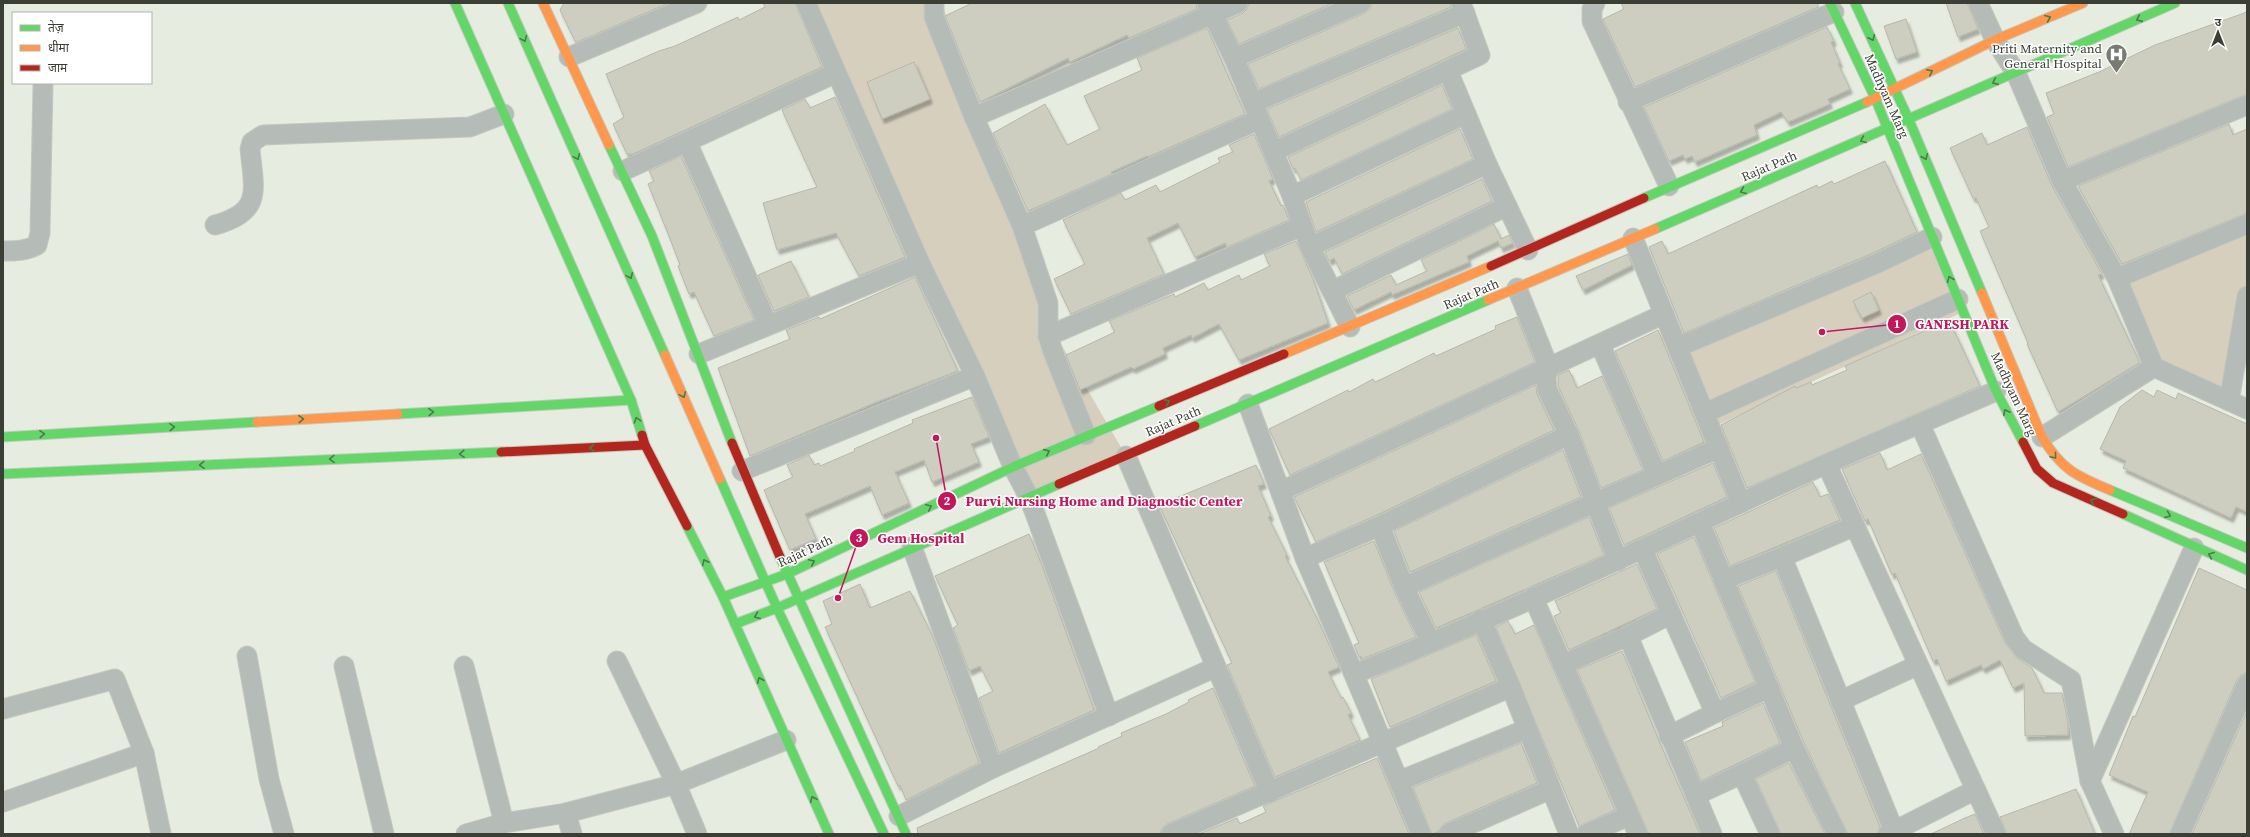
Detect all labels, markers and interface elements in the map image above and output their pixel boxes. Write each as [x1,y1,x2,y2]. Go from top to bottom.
legend [12,12,152,84]
north arrow [2198,12,2238,52]
one-way arrow [2044,14,2051,22]
one-way arrow [2136,14,2143,22]
text: उ [2215,15,2222,30]
text: तेज़ [48,20,65,36]
one-way arrow [519,34,527,42]
one-way arrow [1867,35,1875,42]
text: धीमा [48,40,70,56]
place label: Priti Maternity and General Hospital [1992,40,2103,72]
hospital icon: Priti Maternity and General Hospital [2104,42,2130,75]
street label: Madhyam Marg [1861,51,1913,141]
text: जाम [48,60,68,76]
one-way arrow [1926,69,1933,77]
one-way arrow [1991,77,1999,85]
one-way arrow [1859,135,1866,143]
street label: Rajat Path [1739,147,1800,185]
one-way arrow [572,153,580,161]
one-way arrow [1920,153,1928,160]
one-way arrow [1740,186,1748,194]
one-way arrow [625,272,633,280]
street label: Rajat Path [1441,275,1502,313]
one-way arrow [1946,276,1954,283]
callout: GANESH PARK [1887,311,2017,337]
text: GANESH PARK [1915,314,2009,334]
text: 1 [1894,316,1900,332]
street label: Madhyam Marg [1987,349,2041,439]
one-way arrow [678,391,686,398]
one-way arrow [1163,398,1170,406]
street label: Rajat Path [1143,402,1204,440]
one-way arrow [428,407,434,416]
one-way arrow [2004,408,2011,416]
one-way arrow [298,415,305,424]
one-way arrow [633,417,642,424]
one-way arrow [169,422,175,431]
one-way arrow [39,430,45,439]
one-way arrow [589,443,595,452]
one-way arrow [459,449,465,458]
one-way arrow [1043,449,1050,457]
one-way arrow [2050,451,2057,458]
one-way arrow [329,455,335,464]
one-way arrow [199,461,205,470]
callout: Purvi Nursing Home and Diagnostic Center [937,488,1250,514]
text: Purvi Nursing Home and Diagnostic Center [966,491,1243,511]
text: 2 [944,493,951,509]
one-way arrow [2089,498,2096,506]
one-way arrow [925,504,932,512]
one-way arrow [2164,510,2171,518]
callout: Gem Hospital [849,525,972,551]
text: Gem Hospital [878,528,965,548]
text: 3 [856,530,863,546]
street label: Rajat Path [775,531,835,571]
one-way arrow [2208,552,2215,560]
one-way arrow [702,559,710,566]
one-way arrow [807,559,815,567]
one-way arrow [753,612,760,620]
one-way arrow [757,676,765,684]
one-way arrow [810,795,818,803]

